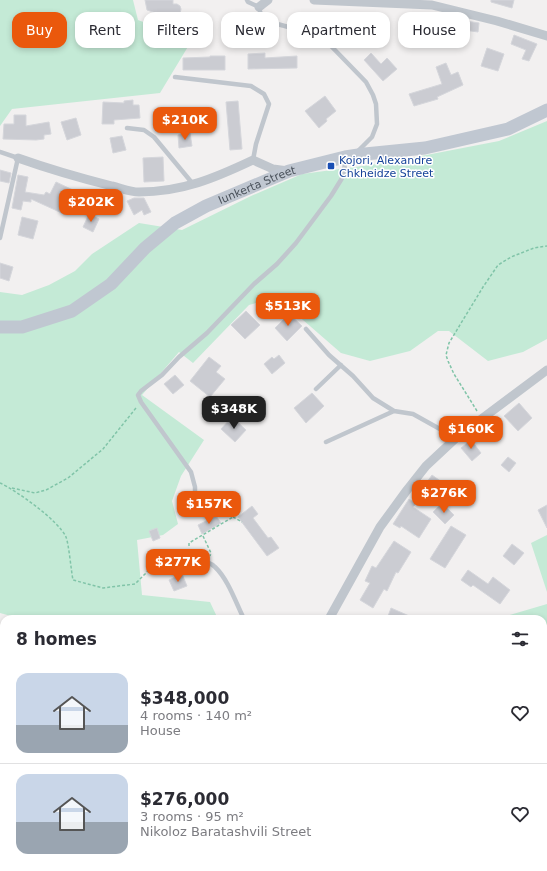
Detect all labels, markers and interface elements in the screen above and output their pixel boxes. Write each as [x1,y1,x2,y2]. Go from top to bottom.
chip: Buy [12,12,67,48]
chip: Rent [75,12,135,48]
chip: Filters [143,12,213,48]
chip: New [221,12,279,48]
chip: Apartment [287,12,390,48]
chip: House [398,12,470,48]
pin: $210K [157,107,213,141]
text: $210K [162,112,208,127]
place label: Kojori, Alexandre Chkheidze Street [339,154,434,180]
marker: Kojori, Alexandre Chkheidze Street [326,161,336,171]
street label: Iunkerta Street [216,163,298,207]
pin: $202K [63,189,119,223]
text: $202K [68,194,114,209]
pin: $513K [260,293,316,327]
text: $513K [265,298,311,313]
pin: $348K [206,396,262,430]
text: $348K [211,401,257,416]
pin: $160K [443,416,499,450]
text: $160K [448,421,494,436]
pin: $276K [416,480,472,514]
text: $276K [421,485,467,500]
pin: $157K [181,491,237,525]
text: $157K [186,496,232,511]
pin: $277K [150,549,206,583]
text: $277K [155,554,201,569]
icon: filters [509,628,531,650]
text: 8 homes [16,629,97,649]
text: $348,000 [140,688,229,708]
icon: home [48,689,96,737]
icon: heart [509,702,531,724]
text: 4 rooms · 140 m² [140,708,252,723]
text: House [140,723,181,738]
text: $276,000 [140,789,229,809]
icon: home [48,790,96,838]
icon: heart [509,803,531,825]
text: 3 rooms · 95 m² [140,809,244,824]
text: Nikoloz Baratashvili Street [140,824,311,839]

